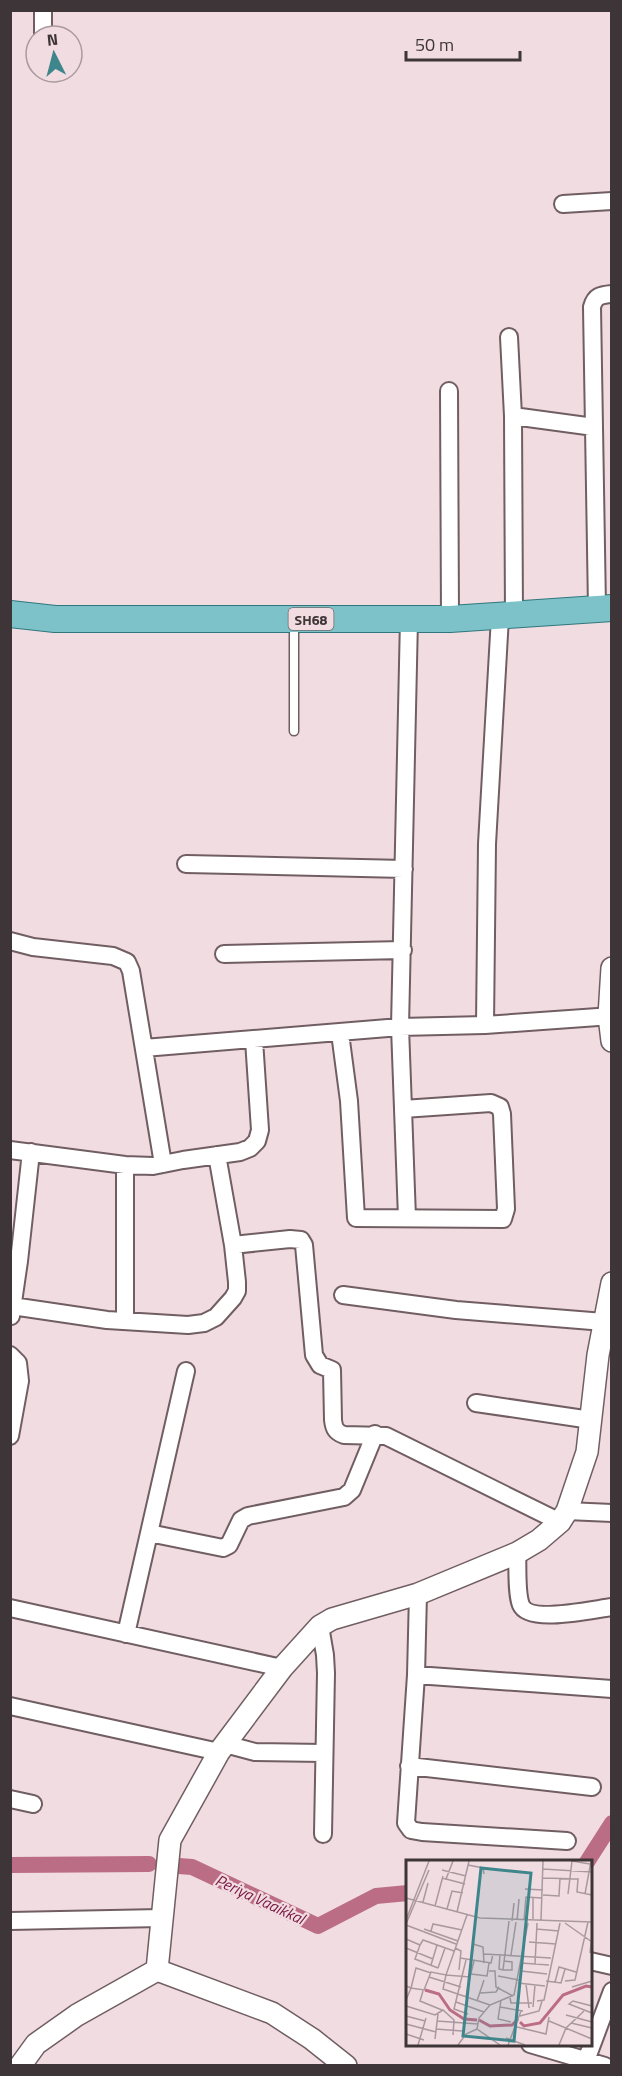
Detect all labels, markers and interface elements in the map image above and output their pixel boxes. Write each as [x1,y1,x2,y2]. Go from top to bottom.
north arrow [24,24,84,84]
scale bar [406,24,520,62]
text: N [46,27,59,52]
text: 50 m [415,31,454,58]
road number: SH68 [288,608,334,630]
inset map [406,1860,592,2046]
water label: Periya Vaaikkal [211,1868,310,1931]

